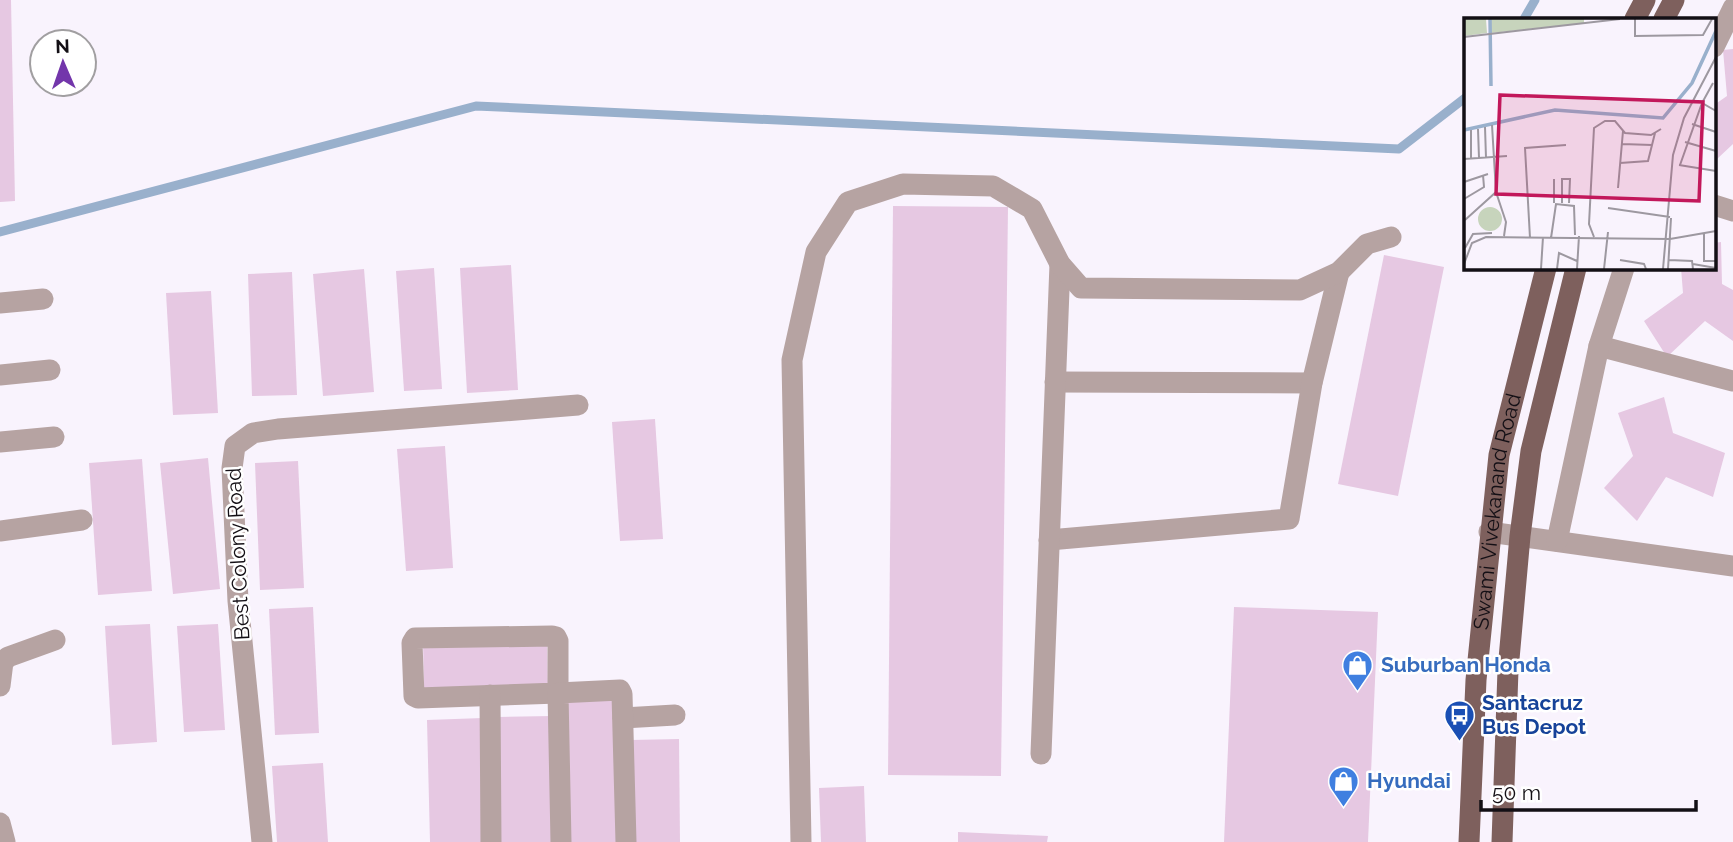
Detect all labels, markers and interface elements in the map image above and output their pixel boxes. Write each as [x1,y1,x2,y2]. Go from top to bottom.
inset map [1464,18,1716,270]
north arrow [28,28,98,98]
text: N [55,35,70,57]
street label: Swami Vivekanand Road [1468,391,1526,631]
street label: Best Colony Road [221,467,254,641]
shop icon: Suburban Honda [1341,648,1375,692]
place label: Suburban Honda [1381,652,1551,677]
place label: Santacruz Bus Depot [1482,690,1586,739]
bus stop icon: Santacruz Bus Depot [1442,698,1476,742]
shop icon: Hyundai [1327,764,1361,808]
place label: Hyundai [1367,768,1451,793]
scale bar [1481,768,1696,812]
text: 50 m [1492,780,1541,805]

